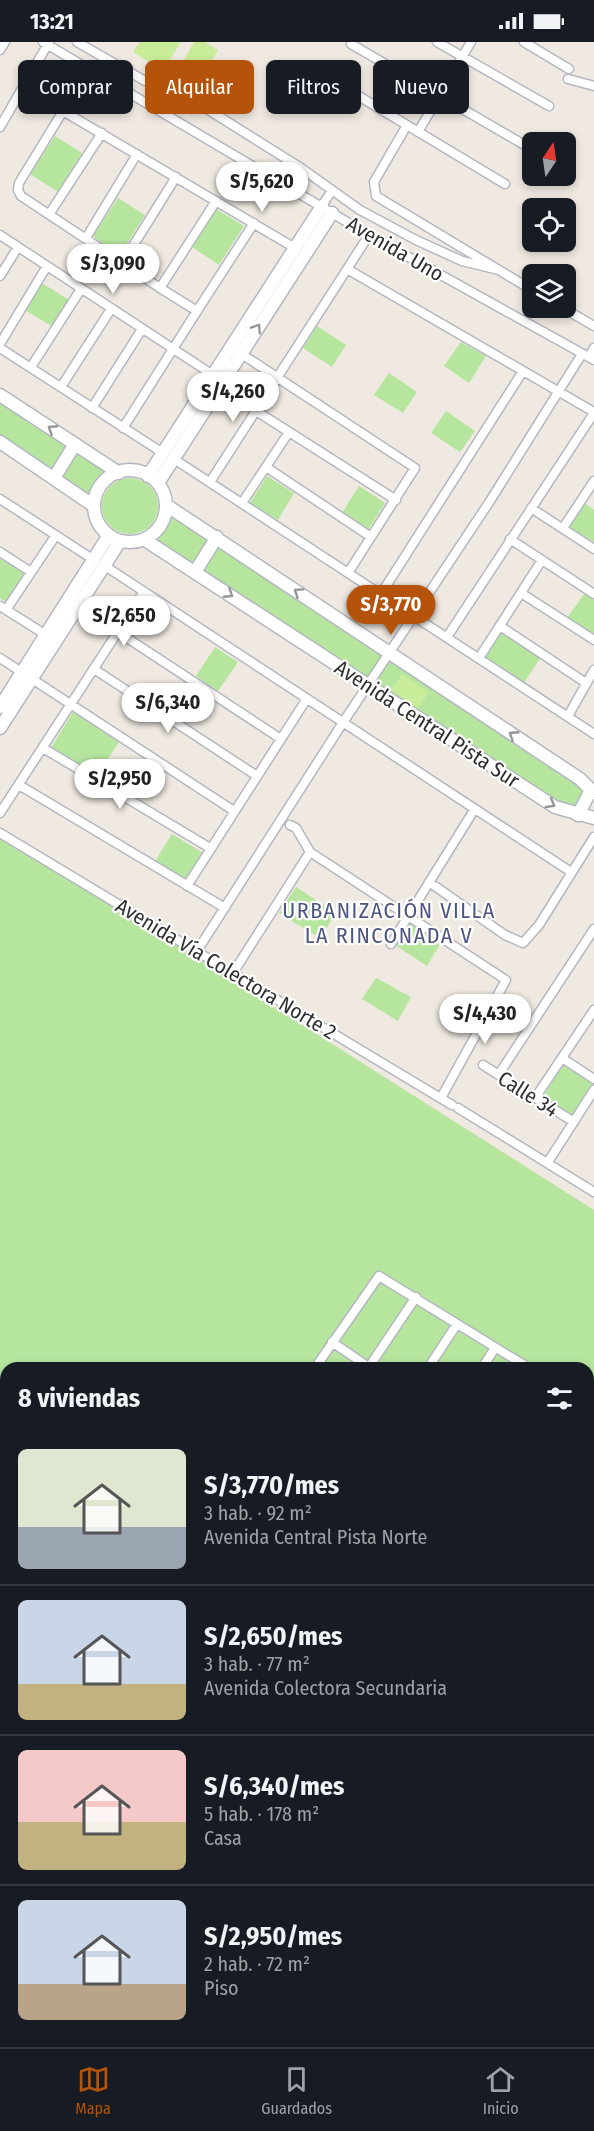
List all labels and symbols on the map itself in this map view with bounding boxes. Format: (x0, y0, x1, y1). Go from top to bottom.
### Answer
north arrow (522, 132, 576, 186)
pin: S/5,620 (207, 162, 317, 213)
street label: Avenida Uno (342, 211, 448, 287)
pin: S/3,090 (58, 244, 168, 295)
one-way arrow (250, 324, 262, 334)
pin: S/4,260 (178, 372, 288, 423)
one-way arrow (48, 425, 59, 436)
pin: S/3,770 (336, 585, 446, 636)
one-way arrow (222, 587, 233, 598)
one-way arrow (294, 587, 304, 599)
pin: S/2,650 (69, 596, 179, 647)
street label: Avenida Central Pista Sur (330, 654, 525, 794)
pin: S/6,340 (113, 683, 223, 734)
one-way arrow (508, 731, 519, 742)
pin: S/2,950 (65, 759, 175, 810)
one-way arrow (545, 796, 555, 808)
street label: Avenida Vía Colectora Norte 2 (111, 893, 341, 1045)
district label: URBANIZACIÓN VILLA LA RINCONADA V (282, 897, 496, 949)
pin: S/4,430 (430, 994, 540, 1045)
street label: Calle 34 (493, 1065, 563, 1123)

